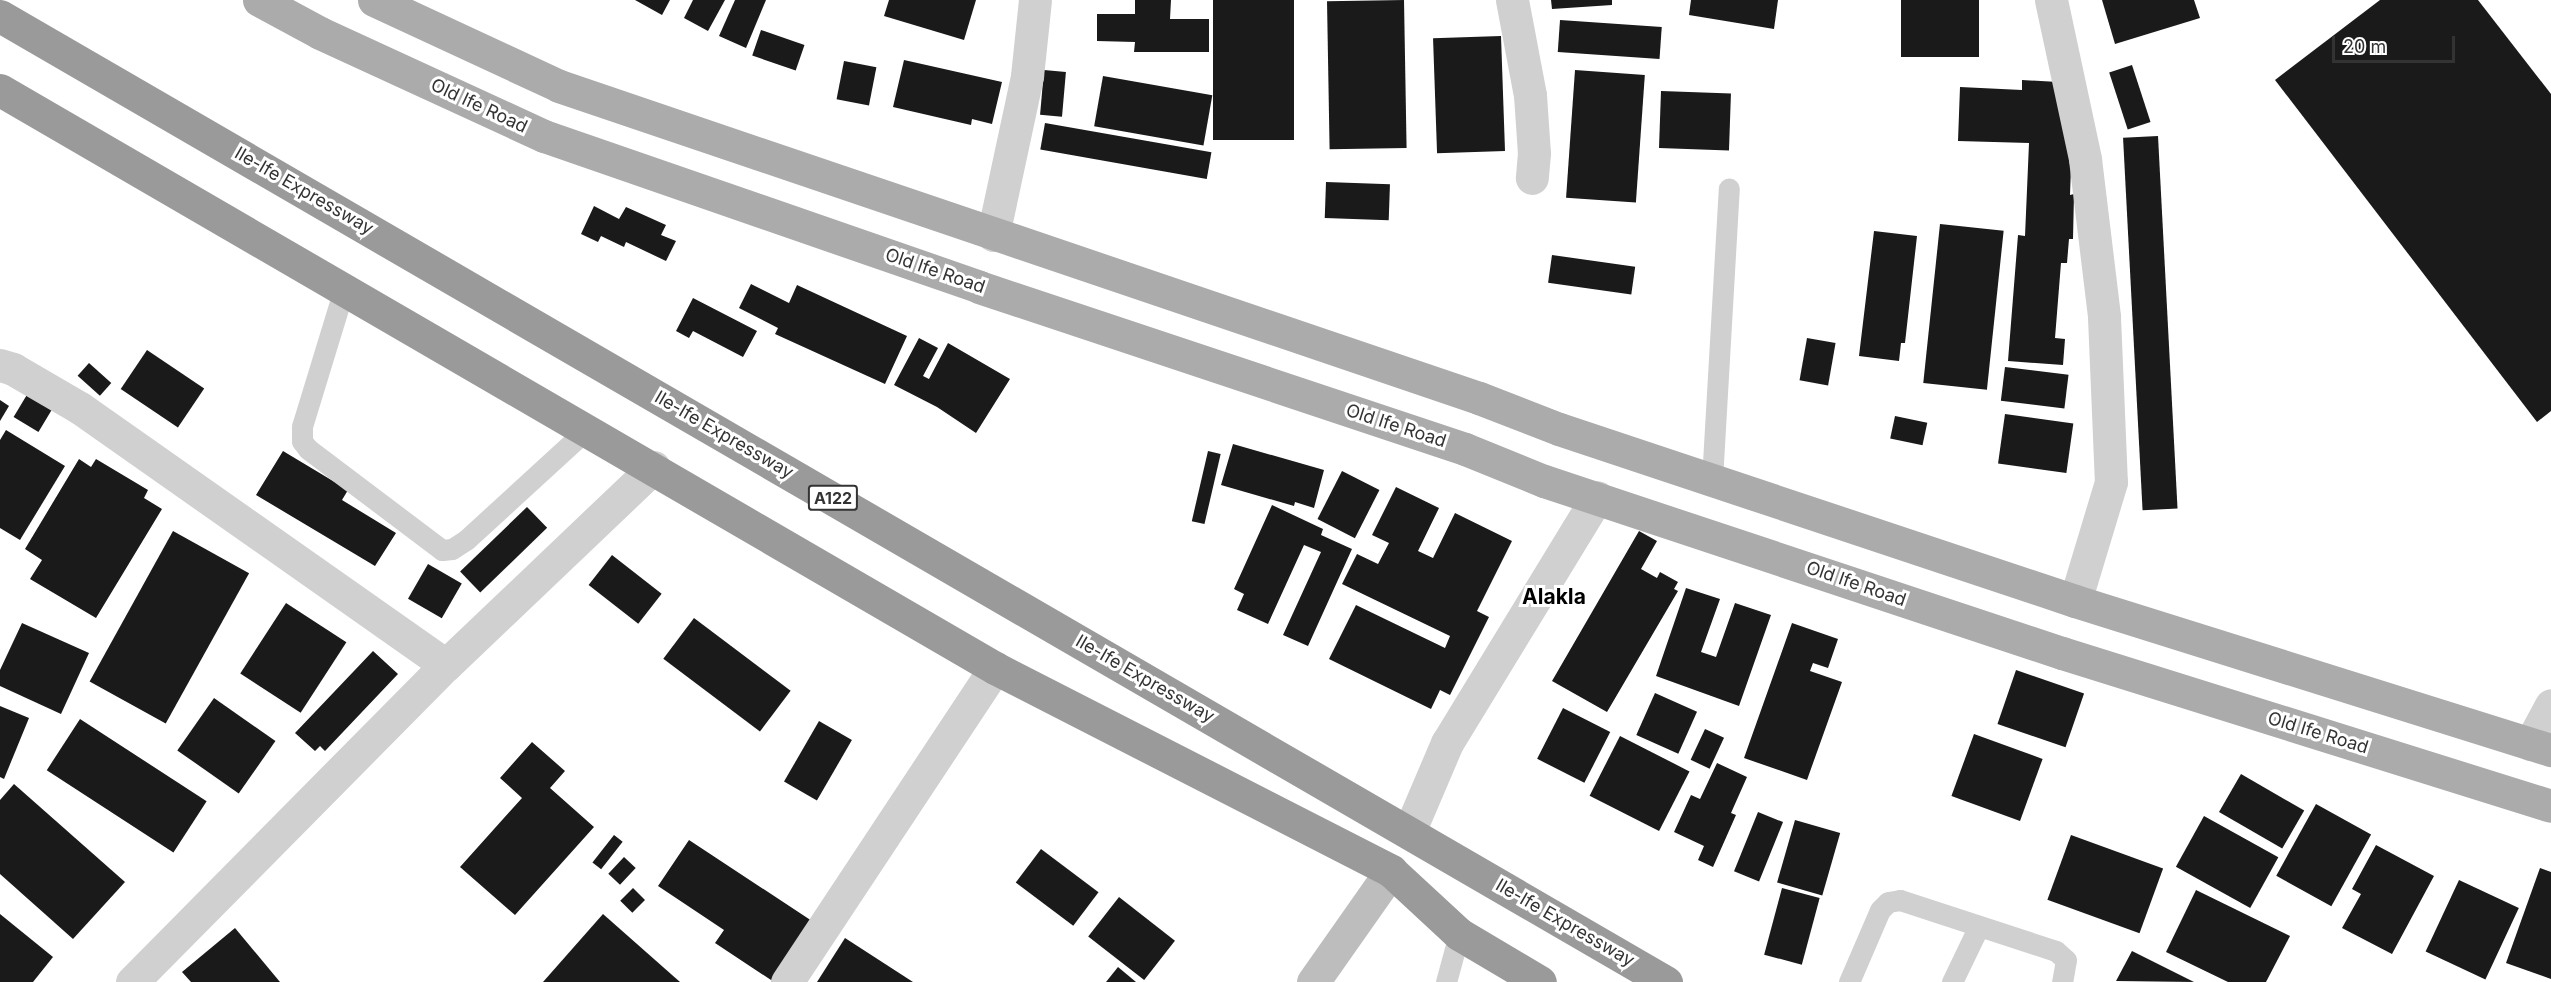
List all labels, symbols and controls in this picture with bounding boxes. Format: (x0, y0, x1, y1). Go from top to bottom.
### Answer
scale bar (2335, 24, 2458, 62)
text: 20 m (2343, 36, 2386, 57)
street label: Old Ife Road (427, 74, 531, 138)
street label: Ile-Ife Expressway (231, 142, 377, 240)
street label: Old Ife Road (882, 244, 988, 298)
street label: Ile-Ife Expressway (651, 386, 797, 484)
street label: Old Ife Road (1343, 400, 1449, 452)
road number: A122 (808, 485, 858, 511)
street label: Old Ife Road (1803, 557, 1909, 611)
district label: AlakIa (1522, 584, 1586, 610)
street label: Ile-Ife Expressway (1072, 630, 1218, 728)
street label: Old Ife Road (2265, 707, 2371, 759)
street label: Ile-Ife Expressway (1492, 874, 1638, 972)

